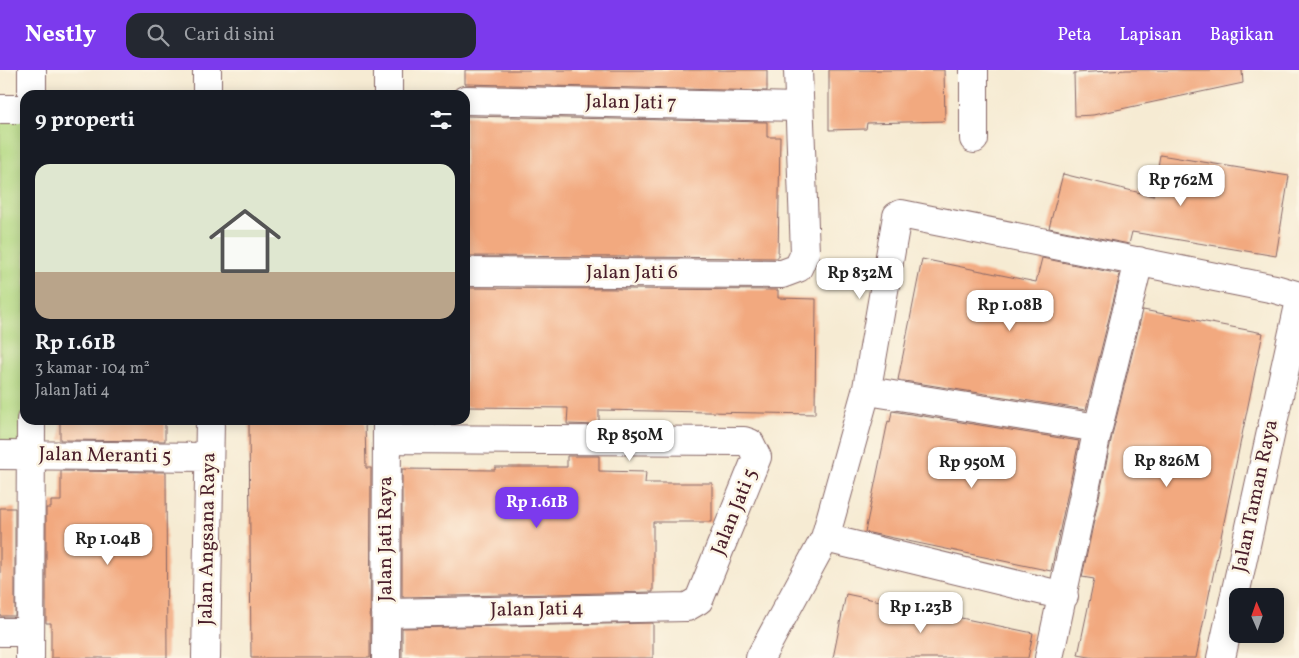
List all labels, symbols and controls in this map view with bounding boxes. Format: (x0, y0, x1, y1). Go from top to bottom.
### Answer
search box (126, 13, 476, 58)
text: Nestly (25, 18, 96, 52)
icon: search (144, 21, 172, 49)
text: Cari di sini (184, 22, 275, 48)
text: Peta (1058, 23, 1091, 48)
text: Lapisan (1119, 23, 1182, 48)
text: Bagikan (1210, 23, 1274, 48)
street label: Jalan Jati 7 (585, 88, 677, 118)
text: 9 properti (35, 106, 135, 135)
icon: filters (427, 106, 455, 134)
pin: Rp 762M (1135, 164, 1227, 207)
text: Rp 762M (1149, 170, 1213, 192)
icon: home (200, 196, 290, 286)
pin: Rp 832M (814, 258, 906, 300)
street label: Jalan Jati 6 (586, 259, 678, 287)
text: Rp 832M (827, 263, 893, 285)
pin: Rp 1.08B (958, 290, 1062, 332)
text: Rp 1.08B (978, 295, 1042, 317)
text: Rp 1.61B (35, 329, 116, 358)
text: 3 kamar · 104 m² (35, 358, 150, 380)
text: Jalan Jati 4 (35, 380, 110, 402)
street label: Jalan Taman Raya (1226, 417, 1286, 575)
pin: Rp 850M (584, 420, 676, 462)
text: Rp 850M (597, 425, 663, 447)
street label: Jalan Meranti 5 (38, 441, 172, 471)
pin: Rp 950M (926, 446, 1018, 489)
pin: Rp 826M (1121, 446, 1213, 488)
text: Rp 826M (1134, 451, 1200, 473)
street label: Jalan Angsana Raya (192, 452, 224, 626)
text: Rp 950M (939, 452, 1005, 474)
street label: Jalan Jati 5 (705, 464, 765, 560)
street label: Jalan Jati Raya (372, 476, 400, 602)
pin: Rp 1.61B (485, 486, 589, 529)
text: Rp 1.61B (506, 492, 568, 514)
pin: Rp 1.04B (56, 524, 160, 566)
text: Rp 1.04B (75, 529, 141, 551)
north arrow (1229, 588, 1284, 642)
map controls (1229, 588, 1284, 643)
pin: Rp 1.23B (869, 592, 973, 634)
street label: Jalan Jati 4 (490, 595, 584, 625)
text: Rp 1.23B (890, 597, 952, 619)

